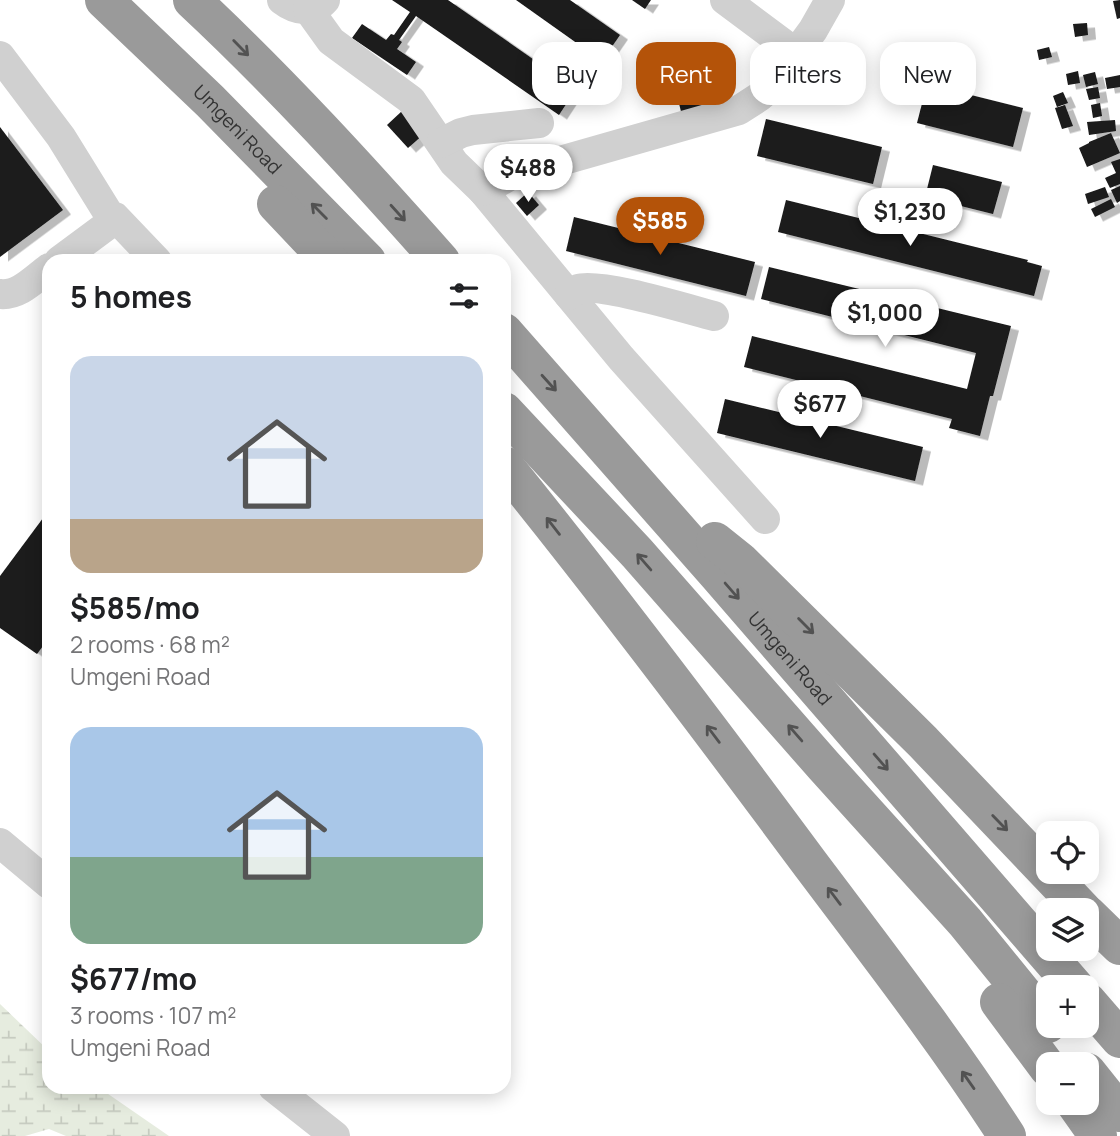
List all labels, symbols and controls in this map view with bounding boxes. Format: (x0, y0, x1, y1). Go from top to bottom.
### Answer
one-way arrow (233, 39, 250, 56)
chip: Buy (532, 42, 622, 105)
chip: Rent (636, 42, 736, 105)
chip: Filters (750, 42, 866, 105)
chip: New (880, 42, 976, 105)
street label: Umgeni Road (188, 79, 288, 180)
pin: $488 (487, 144, 569, 204)
text: $488 (500, 151, 556, 183)
pin: $1,230 (853, 188, 967, 248)
text: $1,230 (874, 195, 946, 227)
pin: $585 (619, 198, 701, 257)
one-way arrow (311, 203, 328, 220)
one-way arrow (390, 203, 406, 221)
text: $585 (632, 204, 688, 236)
text: 5 homes (70, 276, 192, 317)
icon: filters (445, 277, 483, 315)
pin: $1,000 (828, 290, 942, 349)
text: $1,000 (847, 296, 923, 328)
one-way arrow (541, 374, 557, 392)
pin: $677 (779, 380, 861, 440)
text: $677 (793, 387, 847, 419)
icon: home (214, 401, 340, 527)
one-way arrow (545, 517, 561, 535)
one-way arrow (636, 553, 652, 571)
one-way arrow (724, 582, 740, 600)
text: $585/mo (70, 587, 200, 628)
street label: Umgeni Road (742, 606, 838, 711)
one-way arrow (797, 617, 814, 634)
text: 2 rooms · 68 m² (70, 628, 230, 660)
text: Umgeni Road (70, 660, 211, 692)
one-way arrow (787, 724, 803, 742)
one-way arrow (706, 725, 720, 744)
one-way arrow (873, 753, 889, 771)
icon: home (214, 772, 340, 898)
one-way arrow (991, 814, 1008, 831)
map controls (1036, 821, 1099, 1115)
button: locate (1036, 821, 1099, 884)
one-way arrow (827, 887, 842, 906)
button: layers (1036, 898, 1099, 961)
text: $677/mo (70, 958, 197, 999)
button: + (1036, 975, 1099, 1038)
text: 3 rooms · 107 m² (70, 999, 236, 1031)
text: Umgeni Road (70, 1031, 211, 1063)
button: − (1036, 1052, 1099, 1115)
one-way arrow (961, 1071, 975, 1090)

